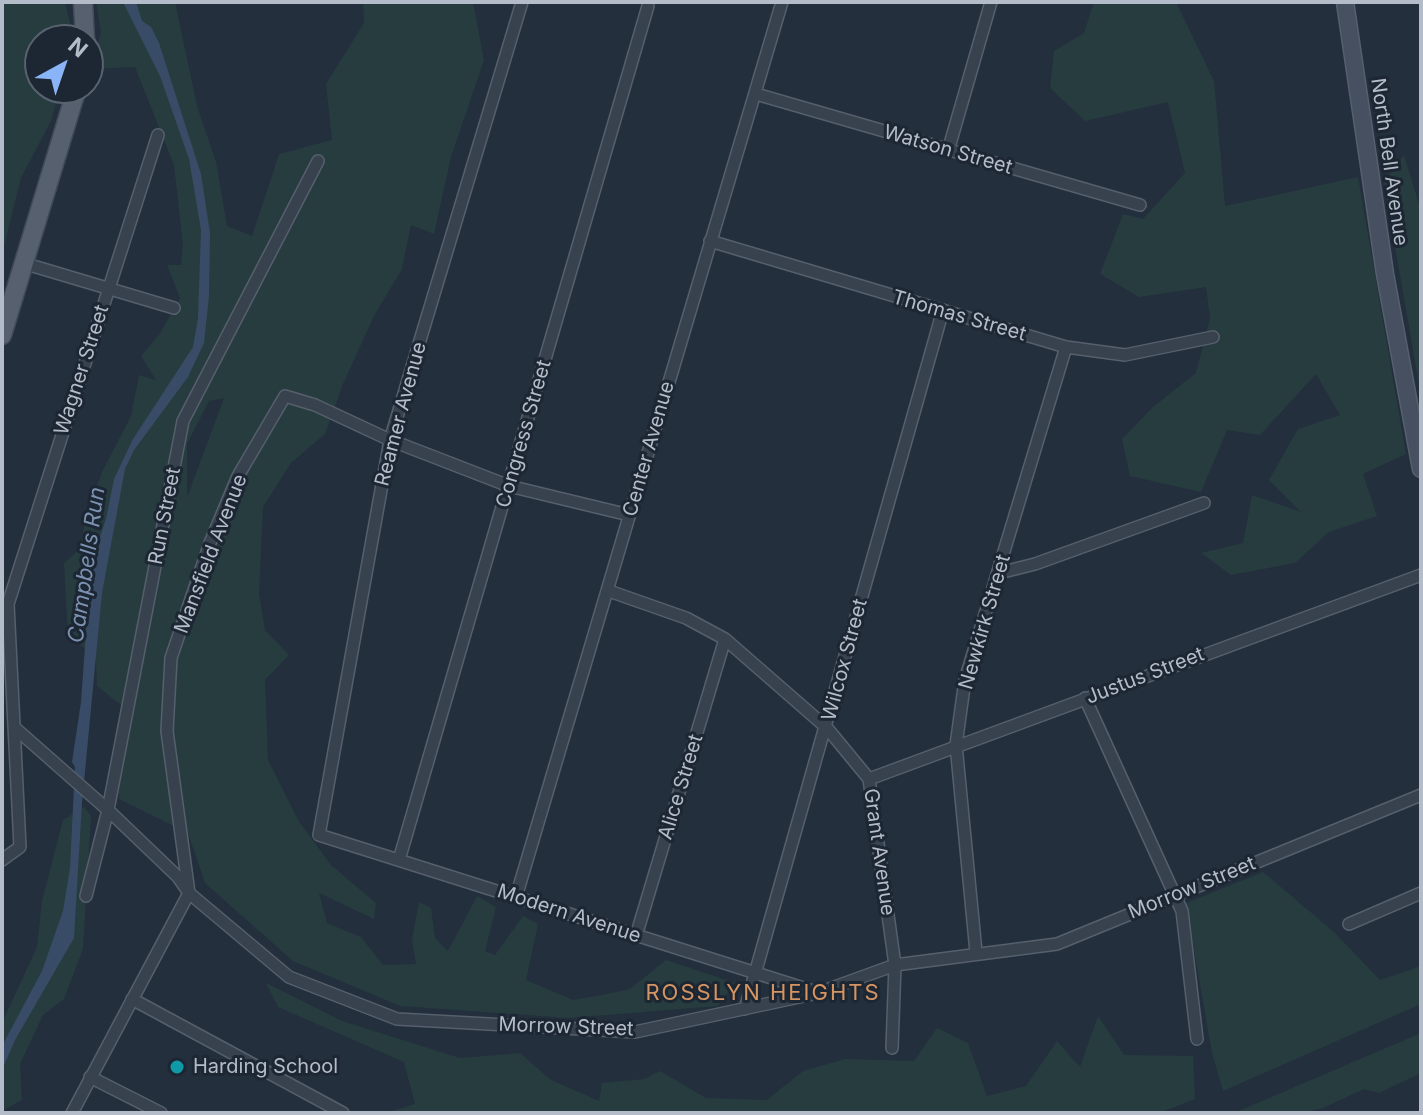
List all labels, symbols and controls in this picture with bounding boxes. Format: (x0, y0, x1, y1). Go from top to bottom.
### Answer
north arrow (24, 24, 104, 104)
text: N (63, 32, 93, 62)
street label: North Bell Avenue (1365, 77, 1413, 247)
street label: Watson Street (881, 120, 1015, 180)
street label: Thomas Street (889, 285, 1029, 347)
street label: Wagner Street (50, 302, 114, 438)
street label: Reamer Avenue (370, 339, 432, 489)
street label: Congress Street (491, 357, 557, 511)
street label: Center Avenue (618, 379, 680, 519)
street label: Run Street (144, 465, 186, 567)
street label: Mansfield Avenue (170, 471, 252, 637)
water label: Campbells Run (63, 485, 111, 645)
street label: Newkirk Street (954, 552, 1016, 692)
street label: Wilcox Street (817, 596, 873, 724)
street label: Justus Street (1082, 642, 1208, 710)
street label: Alice Street (654, 732, 708, 842)
street label: Grant Avenue (858, 787, 900, 917)
street label: Morrow Street (1125, 852, 1259, 924)
street label: Modern Avenue (494, 879, 644, 949)
district label: ROSSLYN HEIGHTS (645, 980, 881, 1006)
street label: Morrow Street (498, 1013, 634, 1041)
place label: Harding School (193, 1055, 338, 1079)
marker: Harding School (168, 1058, 186, 1076)

